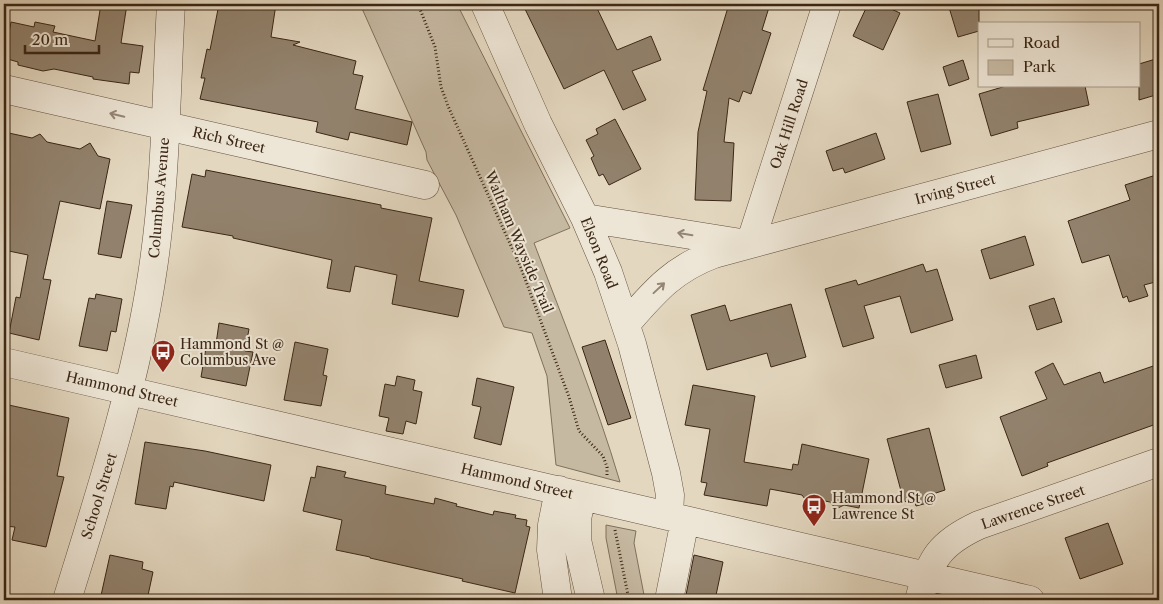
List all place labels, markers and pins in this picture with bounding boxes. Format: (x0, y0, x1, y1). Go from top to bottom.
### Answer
place label: Hammond St @ Columbus Ave (180, 335, 284, 369)
bus stop icon: Hammond St @ Columbus Ave (150, 339, 176, 373)
place label: Hammond St @ Lawrence St (832, 489, 936, 523)
bus stop icon: Hammond St @ Lawrence St (801, 493, 827, 527)

